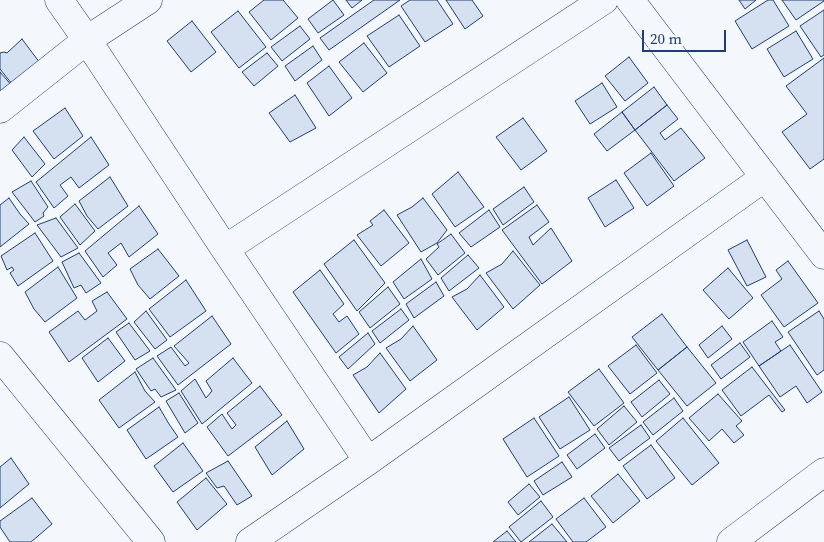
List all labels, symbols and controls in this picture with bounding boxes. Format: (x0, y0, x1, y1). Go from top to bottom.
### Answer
scale bar (644, 20, 728, 52)
text: 20 m (650, 28, 682, 49)

